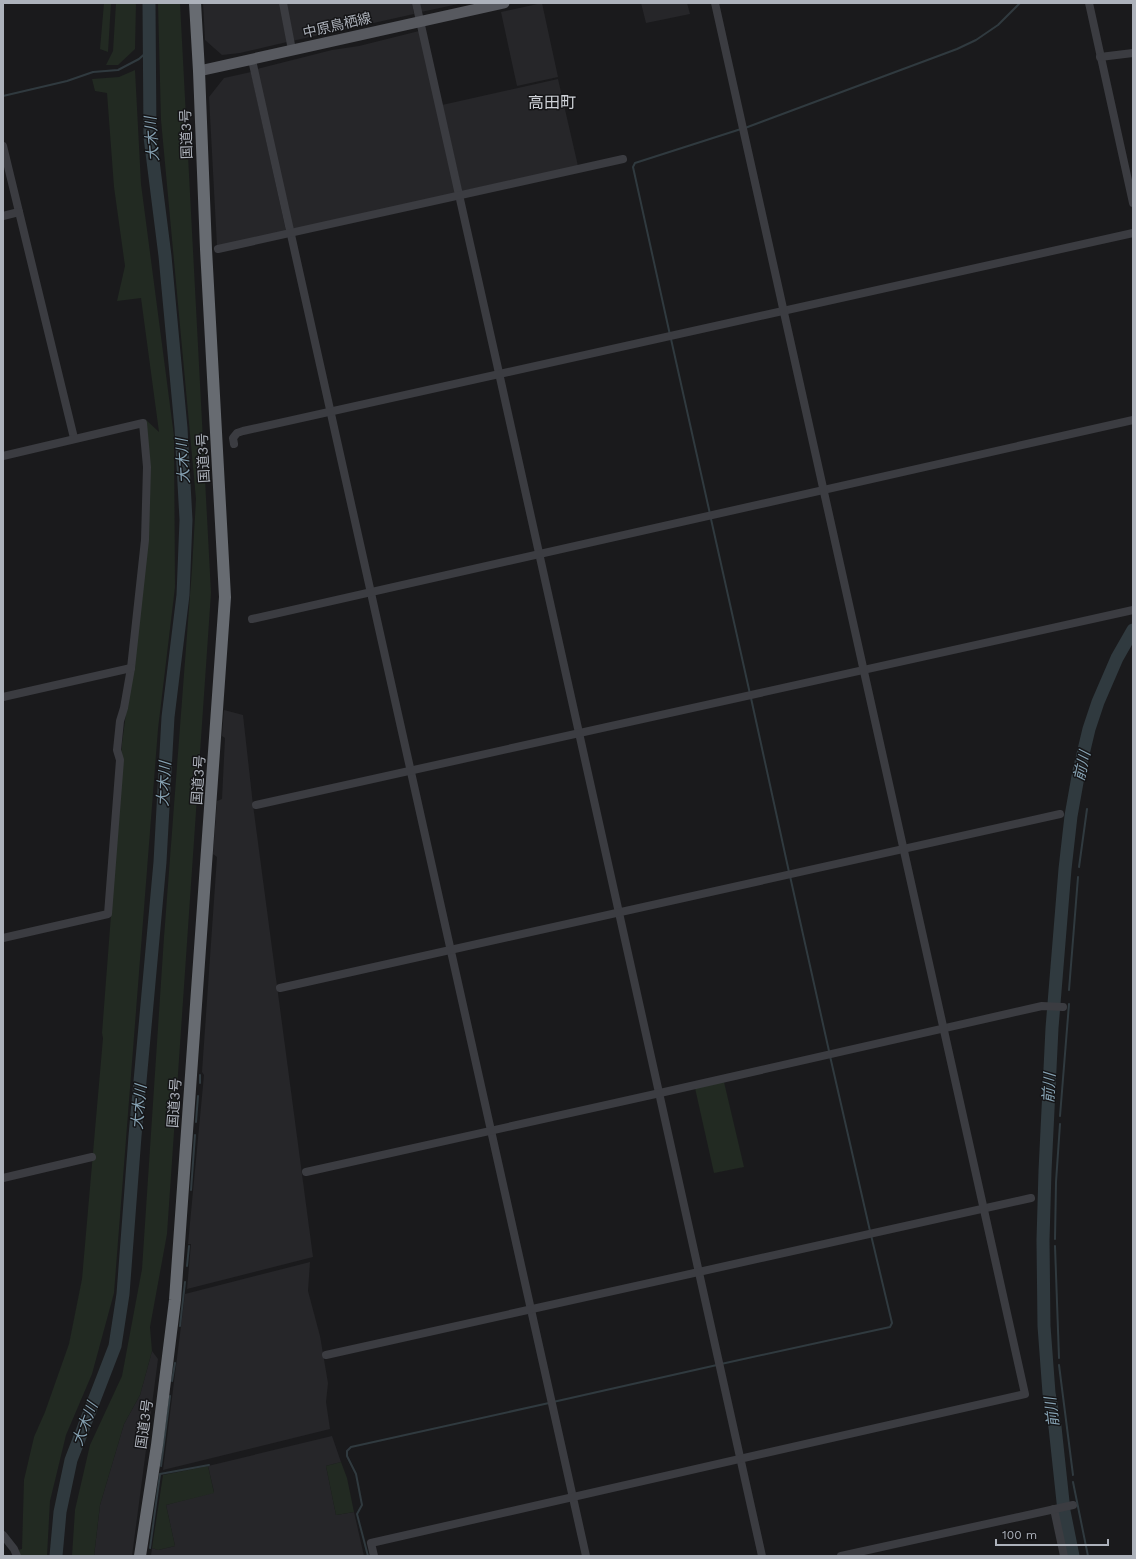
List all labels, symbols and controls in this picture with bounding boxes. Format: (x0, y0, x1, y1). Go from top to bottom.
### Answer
street label: 中原鳥栖線 (301, 9, 373, 41)
district label: 高田町 (528, 93, 576, 112)
street label: 国道3号 (177, 109, 195, 159)
water label: 大木川 (141, 114, 163, 162)
street label: 国道3号 (194, 433, 212, 483)
water label: 大木川 (173, 436, 193, 484)
water label: 前川 (1070, 747, 1095, 783)
street label: 国道3号 (188, 754, 208, 806)
water label: 大木川 (154, 759, 174, 807)
water label: 前川 (1039, 1071, 1059, 1103)
street label: 国道3号 (164, 1077, 184, 1129)
water label: 大木川 (128, 1082, 150, 1130)
water label: 前川 (1041, 1394, 1063, 1428)
water label: 大木川 (69, 1398, 102, 1448)
street label: 国道3号 (133, 1398, 155, 1450)
scale bar (996, 1521, 1108, 1547)
text: 100 m (1002, 1528, 1037, 1542)

